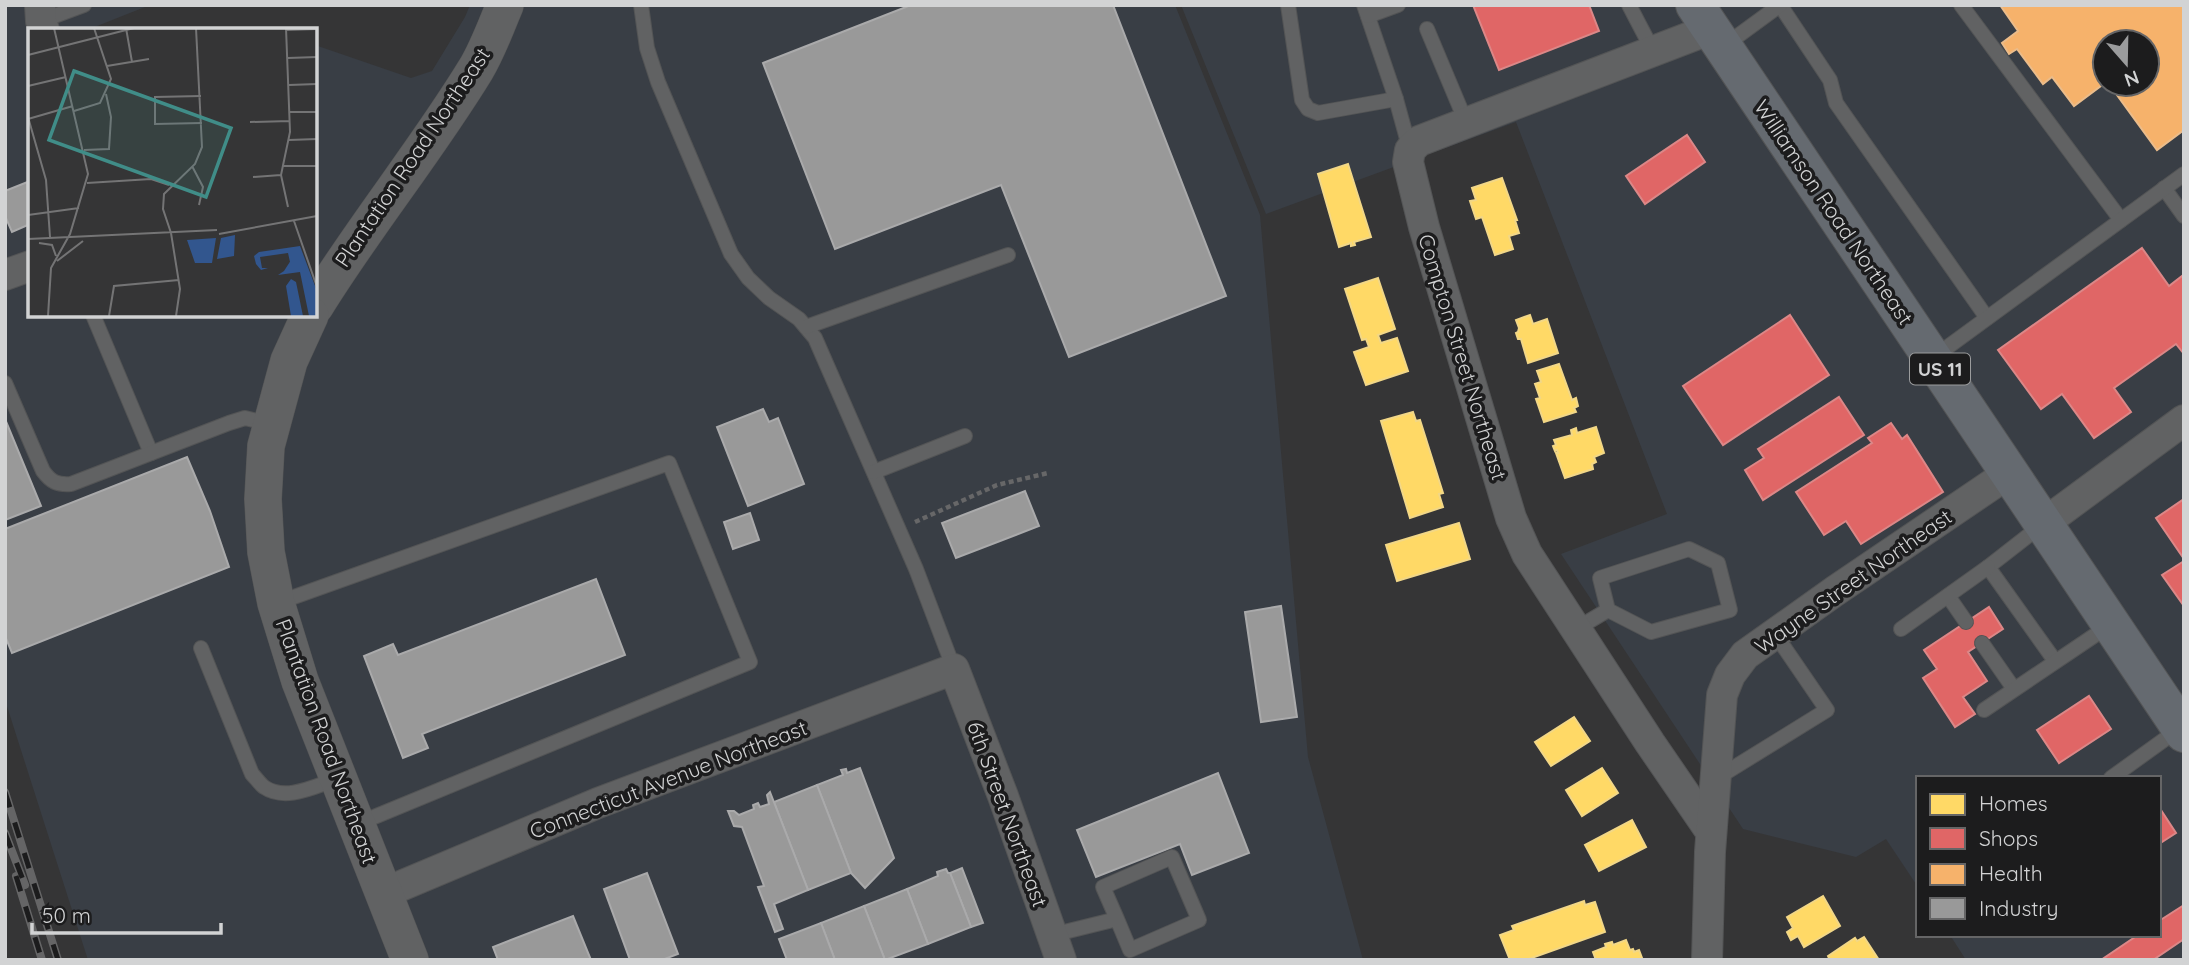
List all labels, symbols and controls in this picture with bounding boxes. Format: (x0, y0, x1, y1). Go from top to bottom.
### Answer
inset map (28, 28, 317, 317)
north arrow (2091, 28, 2161, 98)
street label: Plantation Road Northeast (329, 42, 495, 272)
text: N (2121, 65, 2142, 93)
street label: Williamson Road Northeast (1749, 95, 1919, 329)
street label: Compton Street Northeast (1413, 231, 1513, 483)
road number: US 11 (1910, 354, 1970, 384)
street label: Wayne Street Northeast (1750, 503, 1956, 659)
street label: Plantation Road Northeast (271, 615, 383, 867)
street label: Connecticut Avenue Northeast (526, 714, 810, 844)
street label: 6th Street Northeast (962, 717, 1054, 911)
legend (1916, 776, 2161, 937)
text: Homes (1979, 790, 2048, 816)
text: Shops (1979, 825, 2038, 851)
text: Health (1979, 860, 2043, 886)
scale bar (32, 892, 220, 936)
text: Industry (1979, 895, 2058, 921)
text: 50 m (42, 902, 91, 928)

